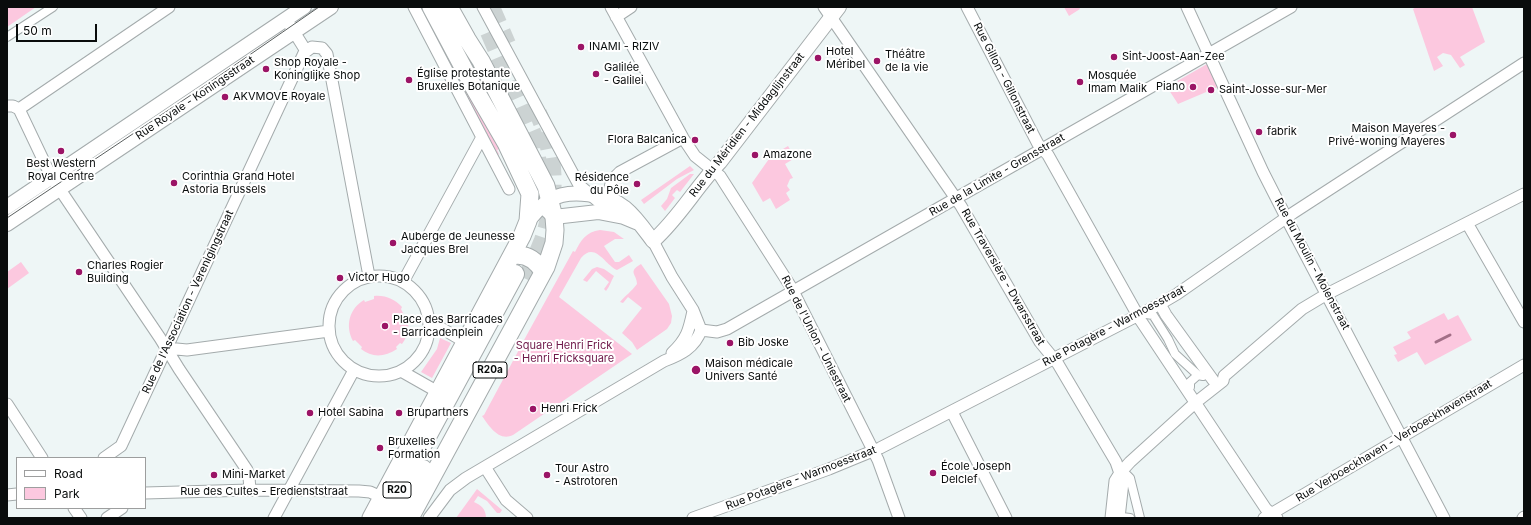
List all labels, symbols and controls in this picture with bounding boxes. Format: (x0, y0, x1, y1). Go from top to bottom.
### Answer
scale bar (18, 16, 99, 42)
street label: Rue Gillon - Gillonstraat (970, 20, 1038, 136)
text: 50 m (23, 23, 52, 38)
place label: INAMI - RIZIV (589, 40, 659, 54)
marker: INAMI - RIZIV (576, 42, 586, 52)
place label: Hotel Méribel (826, 45, 865, 71)
place label: Théâtre de la vie (885, 48, 928, 74)
street label: Rue du Méridien - Middaglijnstraat (687, 50, 807, 200)
place label: Sint-Joost-Aan-Zee (1122, 50, 1225, 64)
marker: Sint-Joost-Aan-Zee (1109, 52, 1119, 62)
street label: Rue Royale - Koningsstraat (133, 53, 257, 143)
marker: Hotel Méribel (813, 53, 823, 63)
place label: Shop Royale - Koninglijke Shop (274, 56, 360, 82)
marker: Théâtre de la vie (872, 56, 882, 66)
place label: Galilée - Galilei (604, 61, 644, 87)
marker: Shop Royale - Koninglijke Shop (261, 64, 271, 74)
place label: Église protestante Bruxelles Botanique (417, 67, 520, 93)
marker: Galilée - Galilei (591, 69, 601, 79)
place label: Mosquée Imam Malik (1088, 69, 1147, 95)
marker: Église protestante Bruxelles Botanique (404, 75, 414, 85)
marker: Mosquée Imam Malik (1075, 77, 1085, 87)
place label: Piano (1156, 80, 1185, 94)
marker: Piano (1188, 82, 1198, 92)
place label: Saint-Josse-sur-Mer (1219, 83, 1327, 97)
marker: Saint-Josse-sur-Mer (1206, 85, 1216, 95)
place label: AKVMOVE Royale (233, 90, 326, 104)
marker: AKVMOVE Royale (220, 92, 230, 102)
place label: Maison Mayeres - Privé-woning Mayeres (1328, 122, 1445, 148)
place label: fabrik (1267, 125, 1297, 139)
marker: fabrik (1254, 127, 1264, 137)
marker: Maison Mayeres - Privé-woning Mayeres (1448, 130, 1458, 140)
street label: Rue de la Limite - Grensstraat (927, 131, 1067, 219)
place label: Flora Balcanica (607, 133, 687, 147)
marker: Flora Balcanica (690, 135, 700, 145)
marker: Best Western Royal Centre (56, 146, 66, 156)
place label: Amazone (763, 148, 812, 162)
marker: Amazone (750, 150, 760, 160)
place label: Best Western Royal Centre (26, 157, 96, 183)
place label: Corinthia Grand Hotel Astoria Brussels (182, 170, 294, 196)
place label: Résidence du Pôle (575, 171, 629, 197)
marker: Corinthia Grand Hotel Astoria Brussels (169, 178, 179, 188)
marker: Résidence du Pôle (632, 179, 642, 189)
street label: Rue du Moulin - Molenstraat (1272, 196, 1352, 332)
street label: Rue Traversière - Dwarsstraat (958, 206, 1048, 348)
street label: Rue de l'Association - Verenigingstraat (140, 208, 236, 396)
place label: Auberge de Jeunesse Jacques Brel (401, 230, 515, 256)
marker: Auberge de Jeunesse Jacques Brel (388, 238, 398, 248)
place label: Charles Rogier Building (87, 259, 163, 285)
marker: Charles Rogier Building (74, 267, 84, 277)
place label: Victor Hugo (348, 271, 410, 285)
marker: Victor Hugo (335, 273, 345, 283)
street label: Rue de l'Union - Uniestraat (778, 274, 854, 404)
street label: Rue Potagère - Warmoesstraat (1040, 283, 1188, 369)
place label: Place des Barricades - Barricadenplein (393, 313, 503, 339)
marker: Place des Barricades - Barricadenplein (380, 321, 390, 331)
place label: Bib Joske (738, 336, 789, 350)
marker: Bib Joske (725, 338, 735, 348)
park label: Square Henri Frick - Henri Fricksquare (514, 339, 614, 365)
place label: Maison médicale Univers Santé (705, 357, 793, 383)
road number: R20a (473, 362, 507, 378)
marker: Maison médicale Univers Santé (690, 364, 702, 376)
street label: Rue Verboeckhaven - Verboeckhavenstraat (1294, 377, 1494, 505)
place label: Henri Frick (541, 402, 598, 416)
marker: Henri Frick (528, 404, 538, 414)
place label: Hotel Sabina (318, 406, 384, 420)
place label: Brupartners (407, 406, 469, 420)
marker: Hotel Sabina (305, 408, 315, 418)
marker: Brupartners (394, 408, 404, 418)
place label: Bruxelles Formation (388, 435, 440, 461)
marker: Bruxelles Formation (375, 443, 385, 453)
street label: Rue Potagère - Warmoesstraat (724, 443, 878, 513)
legend (16, 457, 146, 509)
place label: École Joseph Delclef (941, 460, 1011, 486)
place label: Tour Astro - Astrotoren (555, 462, 618, 488)
text: Road (54, 466, 83, 481)
place label: Mini-Market (222, 468, 285, 482)
marker: École Joseph Delclef (928, 468, 938, 478)
marker: Mini-Market (209, 470, 219, 480)
marker: Tour Astro - Astrotoren (542, 470, 552, 480)
road number: R20 (383, 482, 411, 498)
street label: Rue des Cultes - Eredienststraat (180, 485, 348, 499)
text: Park (54, 486, 80, 501)

